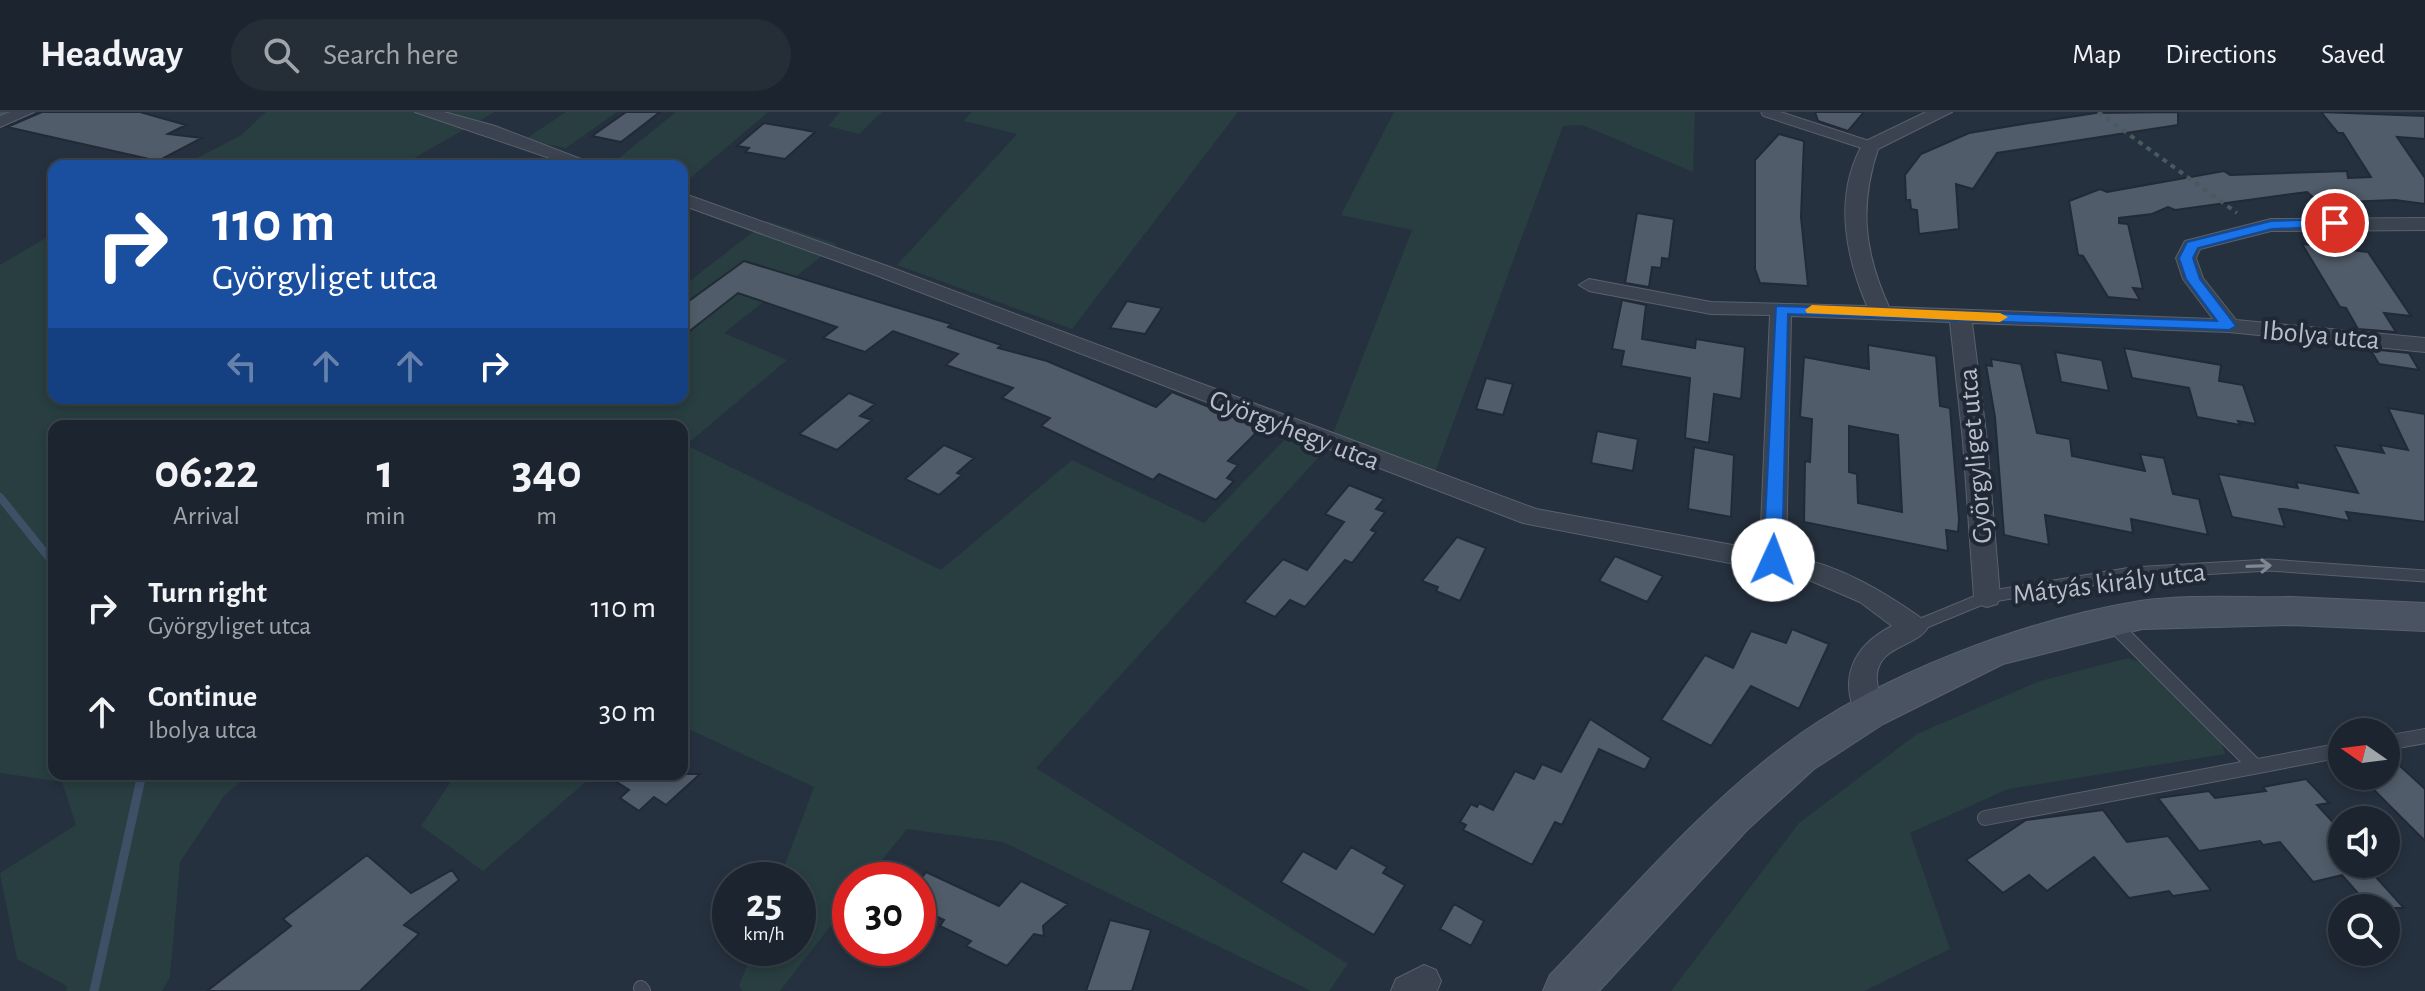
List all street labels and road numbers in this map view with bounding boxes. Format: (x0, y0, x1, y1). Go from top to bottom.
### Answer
street label: Ibolya utca (2261, 317, 2381, 355)
street label: Györgyliget utca (1954, 367, 1998, 545)
street label: Györgyhegy utca (1205, 386, 1383, 476)
street label: Mátyás király utca (2011, 558, 2207, 610)

